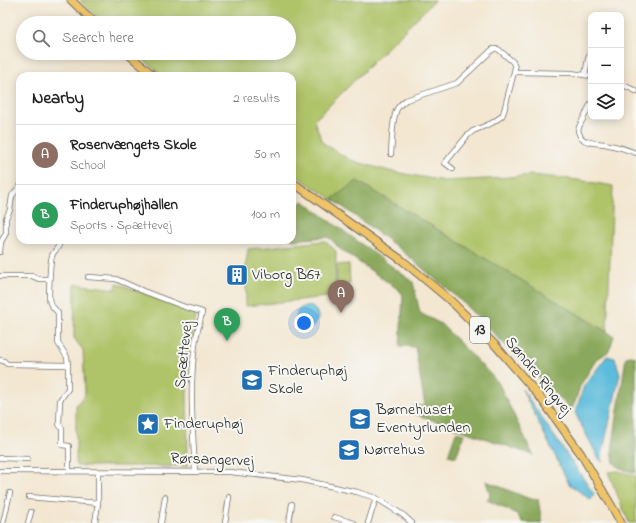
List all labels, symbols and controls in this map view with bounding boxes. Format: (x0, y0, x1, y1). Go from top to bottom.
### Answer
map controls (588, 12, 624, 120)
button: + (588, 12, 624, 48)
search box (16, 16, 296, 60)
icon: search (30, 27, 52, 49)
text: Search here (62, 27, 134, 49)
button: − (588, 48, 624, 84)
button: layers (588, 84, 624, 120)
text: Nearby (32, 86, 84, 111)
text: 2 results (233, 89, 280, 108)
text: Rosenvængets Skole (70, 134, 196, 156)
text: A (41, 145, 49, 164)
text: 50 m (254, 145, 280, 164)
text: School (70, 156, 106, 175)
text: Finderuphøjhallen (70, 194, 178, 216)
text: B (41, 205, 49, 224)
text: 100 m (251, 205, 280, 224)
text: Sports · Spættevej (70, 216, 171, 235)
building icon: Viborg B67 (224, 262, 250, 288)
place label: Viborg B67 (251, 263, 321, 287)
pin: A (328, 280, 354, 313)
pin: B (214, 308, 240, 341)
your location (294, 313, 314, 333)
road number: 13 (470, 317, 490, 343)
street label: Spættevej (169, 319, 200, 390)
street label: Søndre Ringvej (499, 331, 578, 421)
place label: Finderuphøj Skole (267, 359, 347, 401)
school or university icon: Finderuphøj Skole (239, 367, 265, 393)
place label: Børnehuset Eventyrlunden (375, 398, 470, 440)
school or university icon: Børnehuset Eventyrlunden (347, 406, 373, 432)
place icon: Finderuphøj (135, 411, 161, 437)
place label: Finderuphøj (163, 412, 243, 436)
school or university icon: Nørrehus (336, 437, 362, 463)
place label: Nørrehus (364, 438, 425, 462)
street label: Rørsangervej (170, 447, 255, 473)

